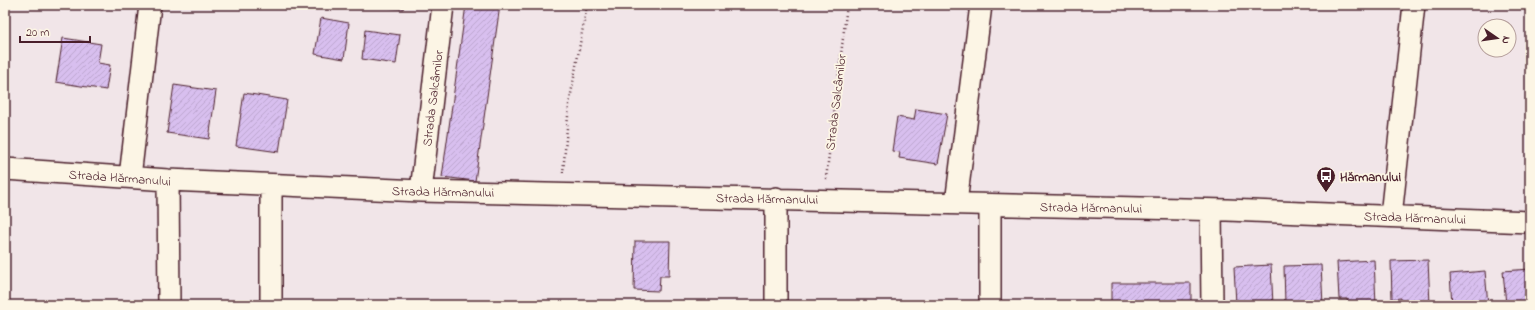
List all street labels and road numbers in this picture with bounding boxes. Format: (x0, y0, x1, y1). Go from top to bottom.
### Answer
street label: Strada Salcâmilor (418, 48, 449, 148)
street label: Strada Salcâmilor (821, 52, 852, 152)
street label: Strada Hărmanului (68, 165, 172, 192)
street label: Strada Hărmanului (392, 182, 494, 203)
street label: Strada Hărmanului (716, 189, 818, 210)
street label: Strada Hărmanului (1040, 198, 1142, 219)
street label: Strada Hărmanului (1363, 207, 1466, 230)

